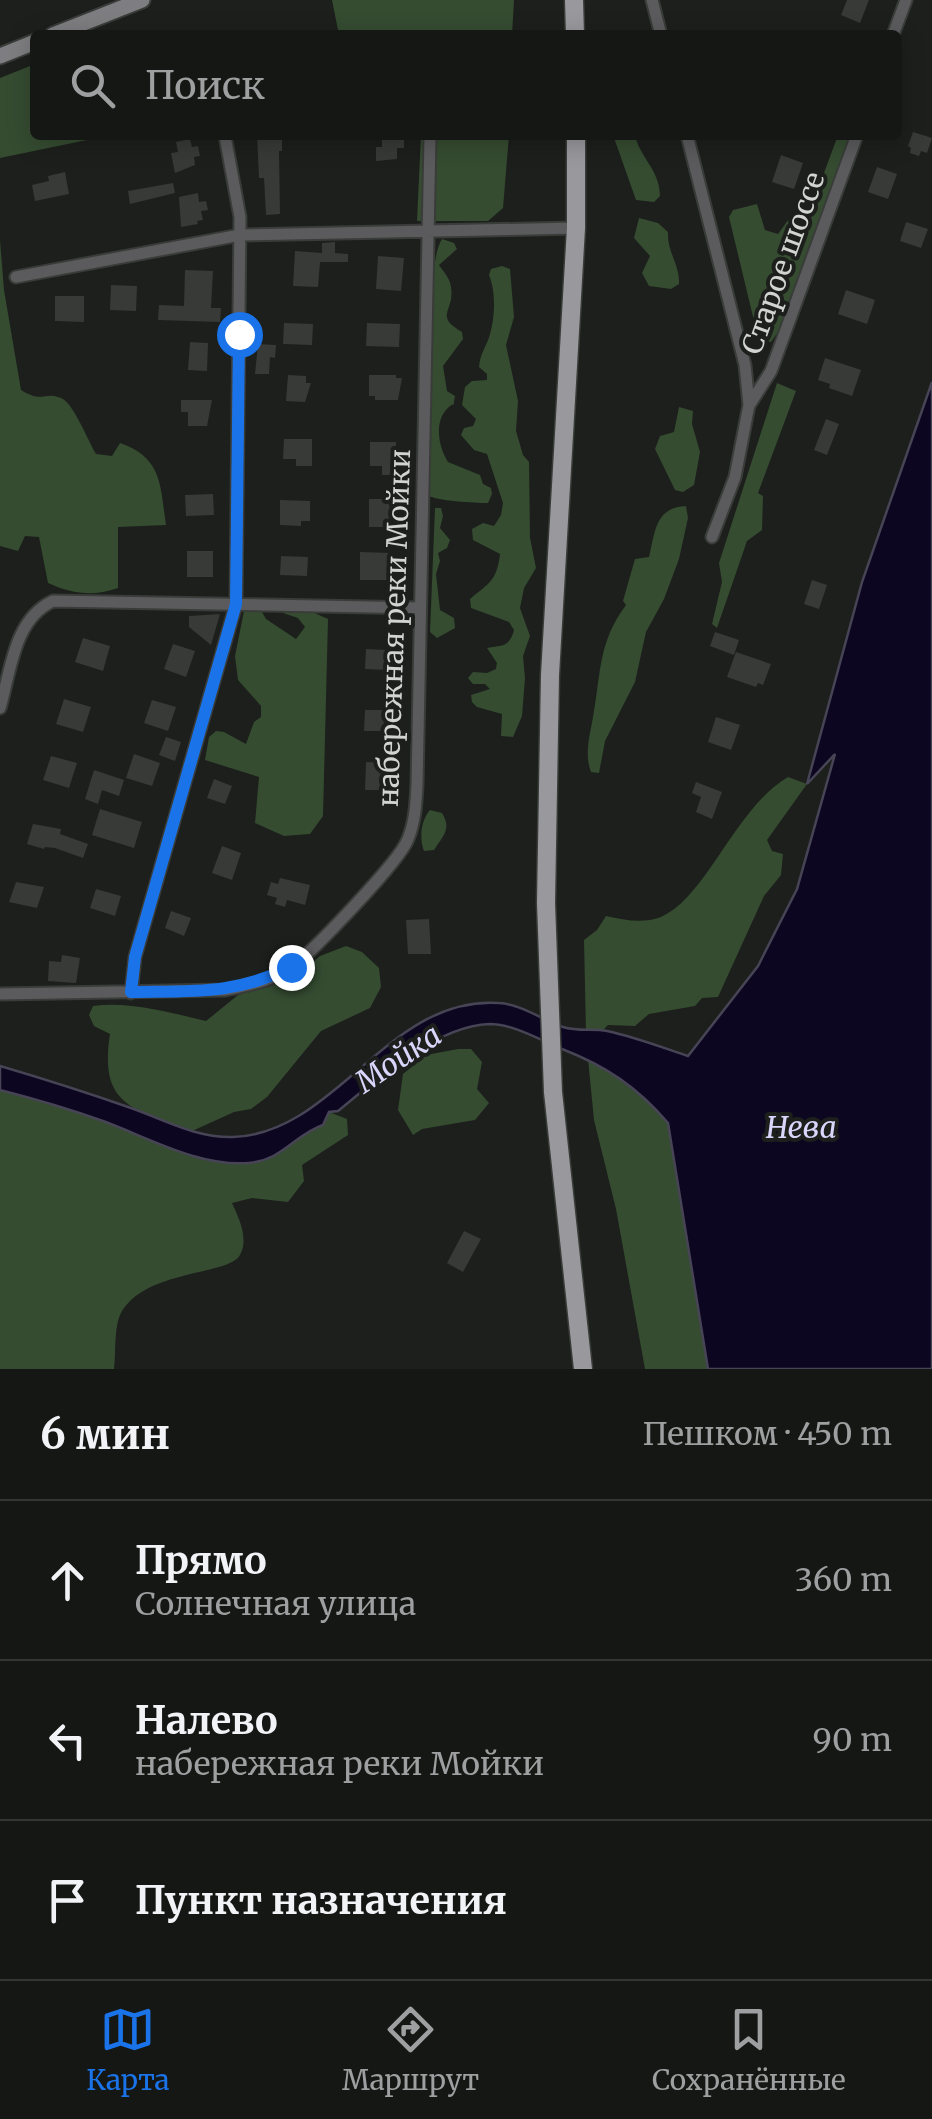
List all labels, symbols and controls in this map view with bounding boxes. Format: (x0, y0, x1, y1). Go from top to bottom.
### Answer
search box (30, 30, 902, 140)
icon: search (65, 58, 120, 113)
text: Поиск (145, 62, 265, 109)
street label: Старое шоссе (733, 167, 833, 359)
route start (217, 312, 263, 358)
street label: набережная реки Мойки (370, 448, 418, 808)
route end (269, 945, 315, 991)
water label: Мойка (346, 1015, 448, 1102)
water label: Нева (765, 1108, 837, 1146)
text: 6 мин (40, 1408, 170, 1460)
text: Пешком · 450 m (642, 1414, 892, 1454)
text: Прямо (135, 1537, 267, 1584)
icon: ahead (40, 1553, 95, 1608)
text: 360 m (795, 1560, 892, 1600)
text: Солнечная улица (135, 1584, 416, 1624)
text: Налево (135, 1697, 278, 1744)
icon: left (40, 1713, 95, 1768)
text: 90 m (813, 1720, 892, 1760)
text: набережная реки Мойки (135, 1744, 544, 1784)
icon: arrive (40, 1873, 95, 1928)
text: Пункт назначения (135, 1877, 507, 1924)
tab: Карта (86, 2002, 170, 2098)
tab: Маршрут (342, 2002, 479, 2098)
tab: Сохранённые (652, 2002, 846, 2098)

